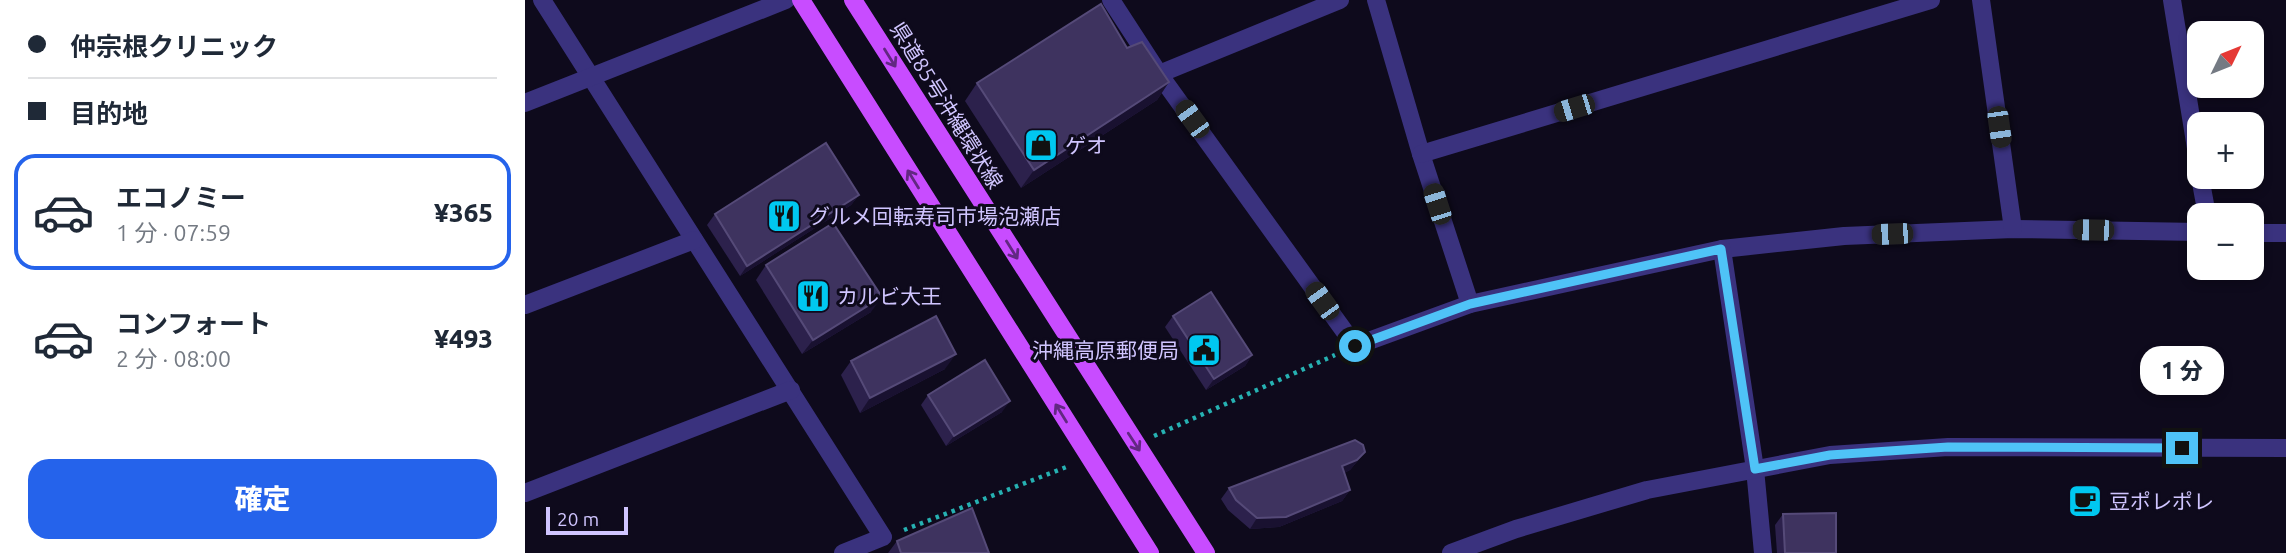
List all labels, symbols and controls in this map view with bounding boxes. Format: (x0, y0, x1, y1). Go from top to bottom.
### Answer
street label: 県道85号沖縄環状線 (886, 17, 1008, 193)
north arrow (2187, 21, 2265, 98)
map controls (2187, 21, 2264, 280)
text: 仲宗根クリニック (70, 32, 278, 61)
one-way arrow (883, 47, 897, 67)
car (1551, 92, 1598, 124)
car (1172, 96, 1213, 142)
text: 目的地 (70, 99, 148, 128)
car (1986, 105, 2013, 149)
button: + (2187, 112, 2264, 189)
shop icon: ゲオ (1022, 126, 1060, 164)
place label: ゲオ (1065, 133, 1107, 157)
one-way arrow (906, 170, 921, 189)
icon: car (32, 181, 95, 244)
car (1421, 181, 1454, 227)
text: エコノミー (116, 183, 246, 212)
restaurant icon: グルメ回転寿司市場泡瀬店 (765, 197, 803, 235)
text: ¥365 (434, 198, 493, 227)
button: − (2187, 203, 2264, 280)
place label: グルメ回転寿司市場泡瀬店 (809, 204, 1061, 228)
car (2072, 219, 2115, 241)
text: 1 分 · 07:59 (116, 220, 231, 245)
car (1871, 223, 1914, 245)
one-way arrow (1005, 239, 1019, 259)
restaurant icon: カルビ大王 (794, 277, 832, 315)
car (1302, 278, 1343, 324)
place label: カルビ大王 (837, 284, 942, 308)
icon: car (32, 307, 95, 370)
text: コンフォート (116, 309, 271, 338)
text: ¥493 (434, 324, 493, 353)
route start (1339, 330, 1371, 362)
public building icon: 沖縄高原郵便局 (1185, 331, 1223, 369)
place label: 沖縄高原郵便局 (1032, 338, 1179, 362)
text: 2 分 · 08:00 (116, 346, 231, 371)
callout: 1 分 (2140, 346, 2224, 396)
text: 1 分 (2161, 358, 2203, 383)
one-way arrow (1053, 403, 1067, 423)
one-way arrow (1126, 432, 1141, 451)
route end (2166, 432, 2198, 464)
button: 確定 (28, 459, 497, 539)
cafe icon: 豆ポレポレ (2066, 482, 2104, 520)
place label: 豆ポレポレ (2109, 489, 2214, 513)
scale bar (546, 504, 628, 536)
text: 20 m (557, 508, 599, 530)

